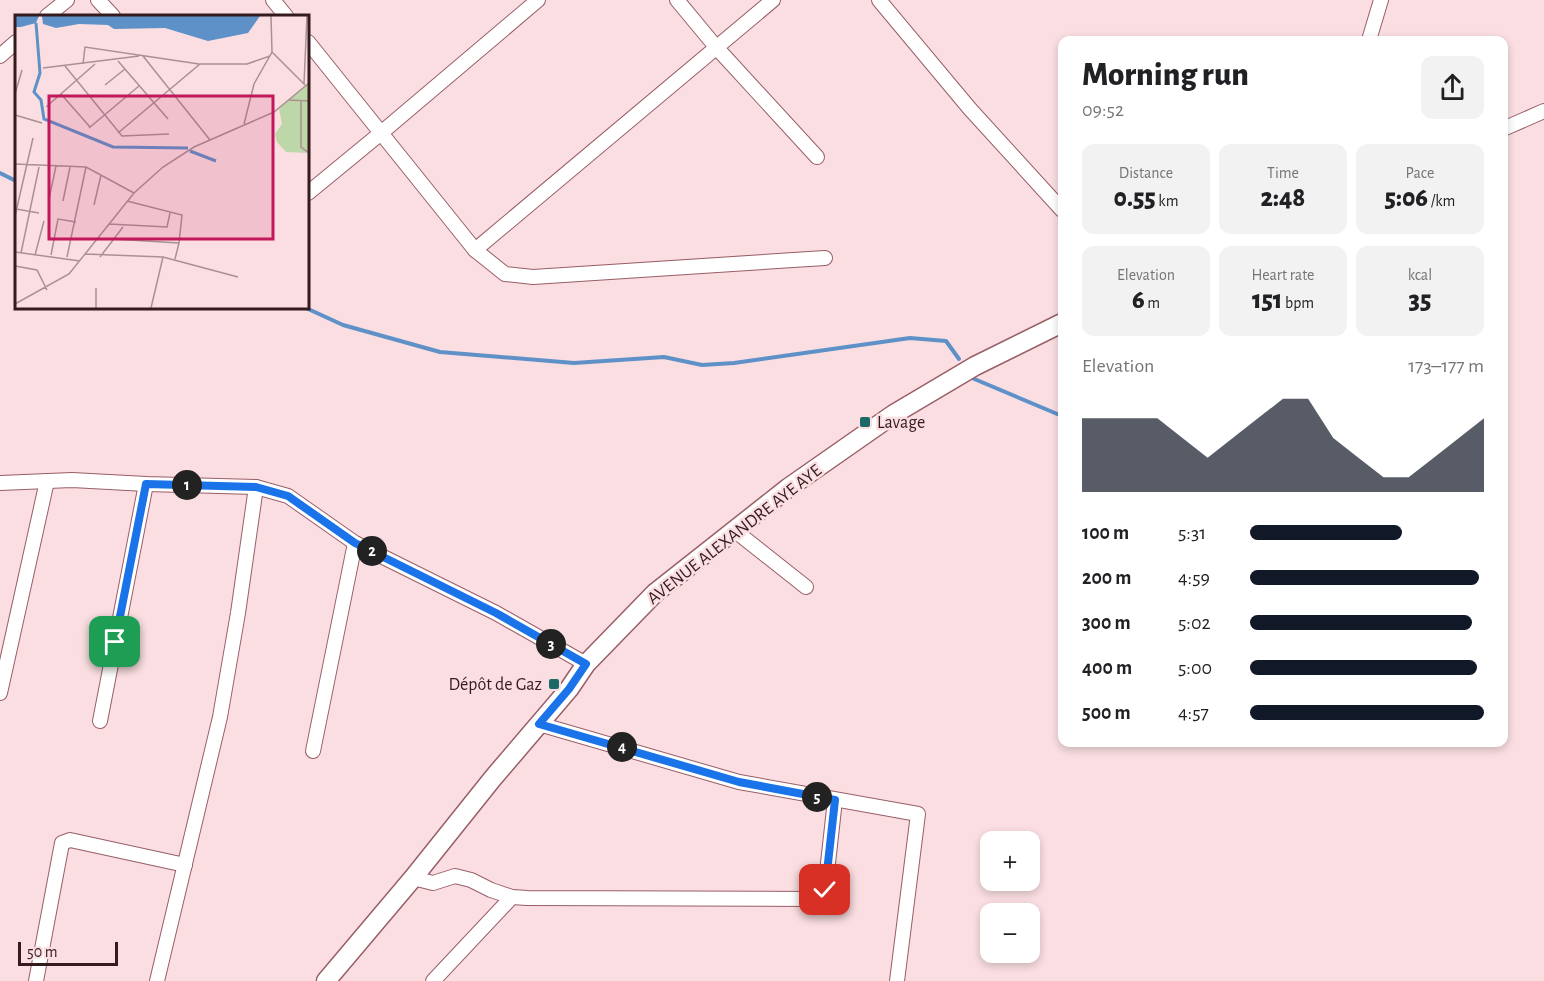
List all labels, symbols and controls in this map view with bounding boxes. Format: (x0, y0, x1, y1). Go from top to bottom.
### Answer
inset map (15, 15, 309, 309)
button: share (1421, 56, 1484, 119)
text: Morning run (1082, 59, 1249, 92)
text: 09:52 (1082, 100, 1124, 120)
text: Distance (1119, 165, 1173, 181)
text: Time (1267, 165, 1299, 181)
text: Pace (1406, 165, 1434, 181)
text: 0.55 (1114, 185, 1156, 211)
text: 2:48 (1261, 185, 1305, 211)
text: 5:06 (1385, 185, 1428, 211)
text: km (1156, 193, 1178, 209)
text: /km (1428, 193, 1455, 209)
text: Elevation (1117, 267, 1175, 283)
text: Heart rate (1252, 267, 1314, 283)
text: kcal (1408, 267, 1432, 283)
text: 6 (1132, 287, 1145, 313)
text: 151 (1252, 287, 1282, 313)
text: 35 (1409, 287, 1431, 313)
text: m (1145, 295, 1160, 311)
text: bpm (1282, 295, 1314, 311)
text: Elevation (1082, 356, 1154, 376)
text: 173–177 m (1408, 356, 1484, 376)
place label: Lavage (877, 414, 925, 432)
marker: Lavage (858, 415, 872, 429)
street label: AVENUE ALEXANDRE AYE AYE (644, 461, 825, 608)
pin: 1 (172, 470, 202, 500)
text: 1 (184, 477, 190, 493)
text: 100 m (1082, 523, 1129, 543)
text: 5:31 (1178, 523, 1206, 543)
pin: 2 (357, 536, 387, 566)
text: 2 (368, 543, 376, 559)
text: 200 m (1082, 568, 1131, 588)
text: 4:59 (1178, 568, 1210, 588)
text: 300 m (1082, 613, 1131, 633)
text: 5:02 (1178, 613, 1211, 633)
pin (89, 616, 140, 667)
icon: arrive (98, 625, 131, 658)
pin: 3 (536, 629, 566, 659)
text: 3 (548, 636, 554, 652)
text: 400 m (1082, 658, 1132, 678)
text: 5:00 (1178, 658, 1212, 678)
place label: Dépôt de Gaz (448, 676, 542, 694)
marker: Dépôt de Gaz (547, 677, 561, 691)
text: 500 m (1082, 703, 1131, 723)
text: 4:57 (1178, 703, 1209, 723)
pin: 4 (607, 732, 637, 762)
text: 4 (618, 739, 626, 755)
pin: 5 (802, 782, 832, 812)
text: 5 (814, 789, 820, 805)
map controls (980, 831, 1040, 963)
button: + (980, 831, 1040, 891)
pin (799, 864, 850, 915)
icon: check (808, 873, 841, 906)
button: − (980, 903, 1040, 963)
scale bar (18, 939, 118, 966)
text: 50 m (27, 944, 58, 960)

